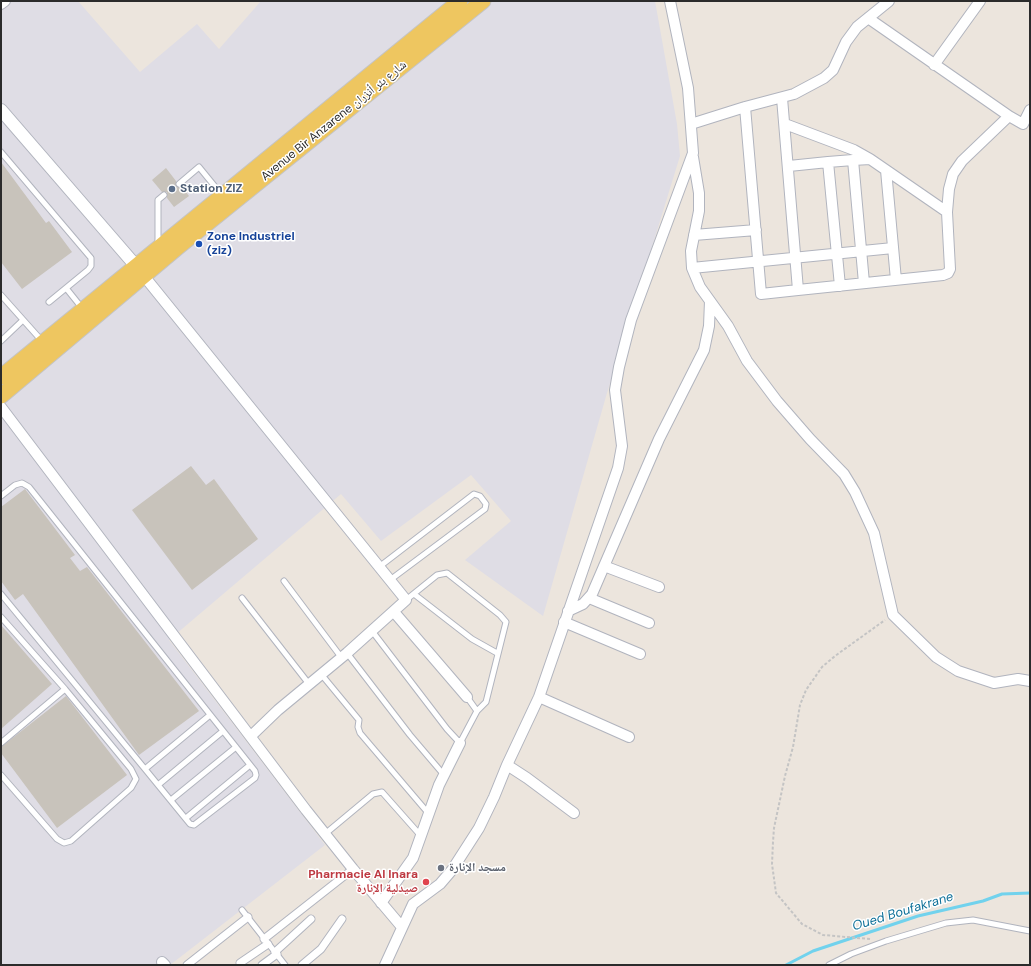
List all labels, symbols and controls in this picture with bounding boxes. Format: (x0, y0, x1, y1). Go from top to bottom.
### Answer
street label: Avenue Bir Anzarene شارع بئر أنزران (258, 58, 410, 184)
place label: Station ZIZ (180, 182, 243, 196)
marker: Station ZIZ (167, 184, 177, 194)
place label: Zone Industriel (ziz) (207, 230, 295, 258)
marker: Zone Industriel (ziz) (194, 239, 204, 249)
place label: مسجد الإنارة (449, 861, 506, 875)
marker: مسجد الإنارة (436, 863, 446, 873)
place label: Pharmacie Al Inara صيدلية الإنارة (308, 868, 418, 896)
marker: Pharmacie Al Inara صيدلية الإنارة (421, 877, 431, 887)
water label: Oued Boufakrane (851, 889, 955, 935)

